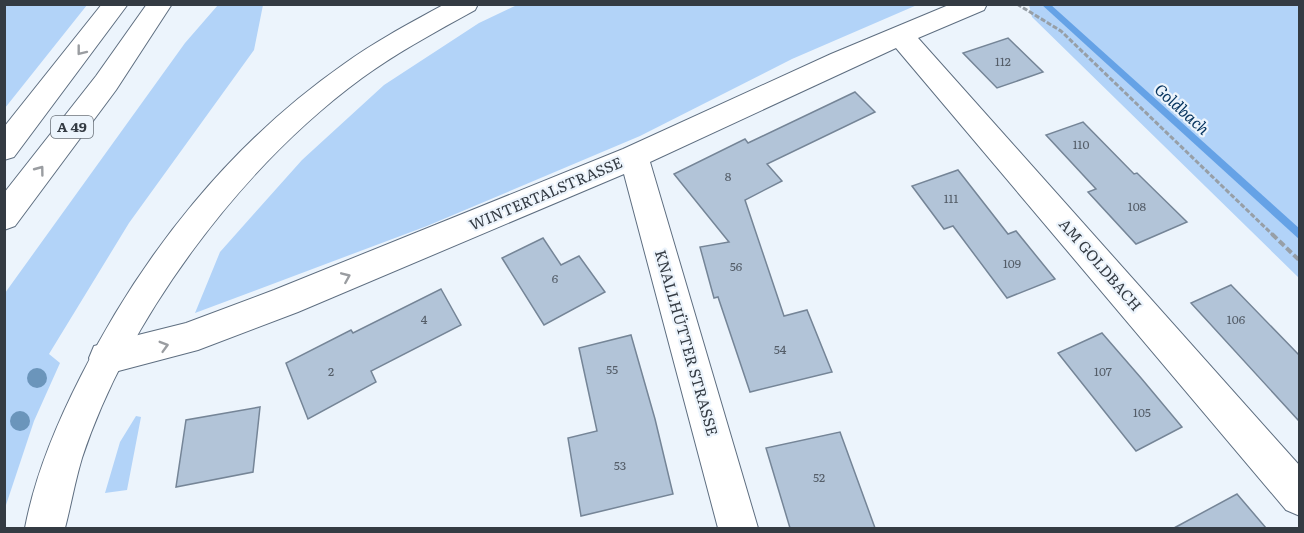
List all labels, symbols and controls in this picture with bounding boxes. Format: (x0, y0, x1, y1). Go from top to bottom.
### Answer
one-way arrow (77, 45, 88, 56)
house number: 112 (995, 52, 1011, 70)
water label: Goldbach (1150, 77, 1216, 140)
road number: A 49 (51, 116, 93, 138)
house number: 110 (1073, 135, 1089, 153)
street label: WINTERTALSTRASSE (465, 150, 626, 235)
one-way arrow (33, 166, 44, 177)
house number: 8 (725, 167, 732, 185)
house number: 111 (944, 189, 958, 207)
house number: 108 (1128, 197, 1147, 215)
street label: AM GOLDBACH (1054, 213, 1148, 315)
street label: KNALLHÜTTER STRASSE (650, 247, 725, 438)
house number: 109 (1003, 254, 1021, 272)
house number: 56 (730, 257, 743, 275)
house number: 6 (552, 269, 559, 287)
one-way arrow (340, 272, 351, 284)
house number: 4 (421, 310, 428, 328)
house number: 106 (1227, 310, 1246, 328)
one-way arrow (159, 340, 169, 353)
house number: 54 (774, 340, 787, 358)
house number: 55 (606, 360, 618, 378)
house number: 2 (328, 362, 334, 380)
house number: 107 (1094, 362, 1112, 380)
house number: 105 (1133, 403, 1151, 421)
house number: 53 (614, 456, 626, 474)
house number: 52 (813, 468, 825, 486)

